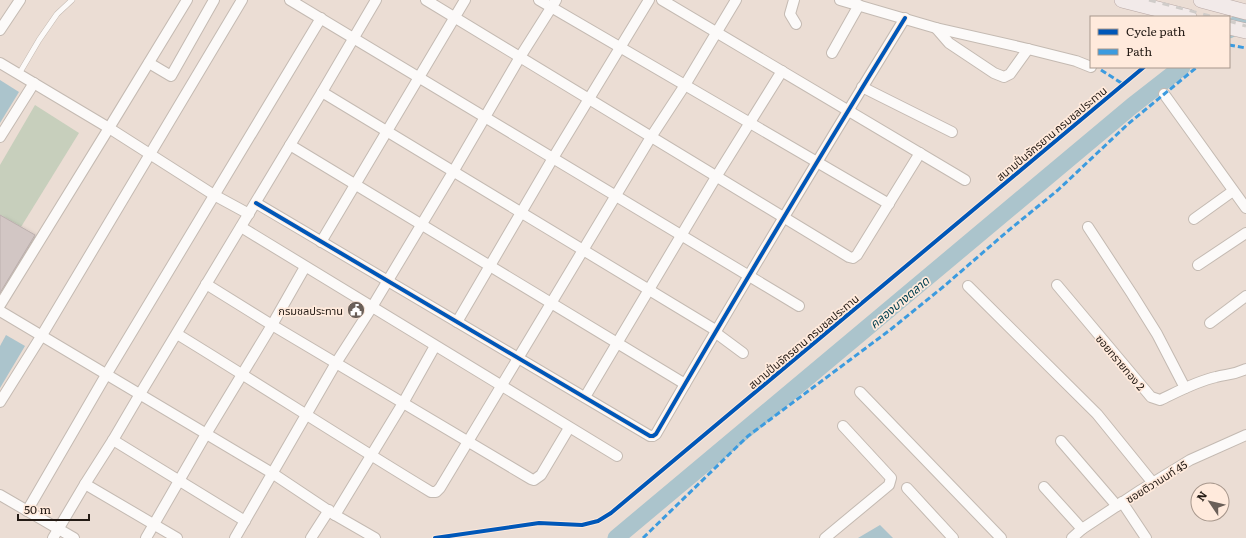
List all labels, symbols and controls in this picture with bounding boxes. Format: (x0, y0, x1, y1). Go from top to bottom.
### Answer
legend (1090, 16, 1230, 68)
text: Cycle path (1126, 22, 1186, 40)
text: Path (1126, 42, 1152, 60)
street label: สนามปั่นจักรยาน กรมชลประทาน (992, 82, 1110, 184)
water label: คลองบางตลาด (865, 271, 933, 332)
street label: สนามปั่นจักรยาน กรมชลประทาน (744, 290, 862, 392)
public building icon: กรมชลประทาน (346, 300, 366, 320)
place label: กรมชลประทาน (278, 302, 343, 318)
street label: ซอยทรายทอง 2 (1093, 331, 1149, 394)
street label: ซอยติวานนท์ 45 (1122, 455, 1190, 506)
north arrow (1190, 482, 1230, 522)
text: N (1192, 487, 1210, 504)
scale bar (18, 496, 89, 522)
text: 50 m (24, 500, 51, 518)

